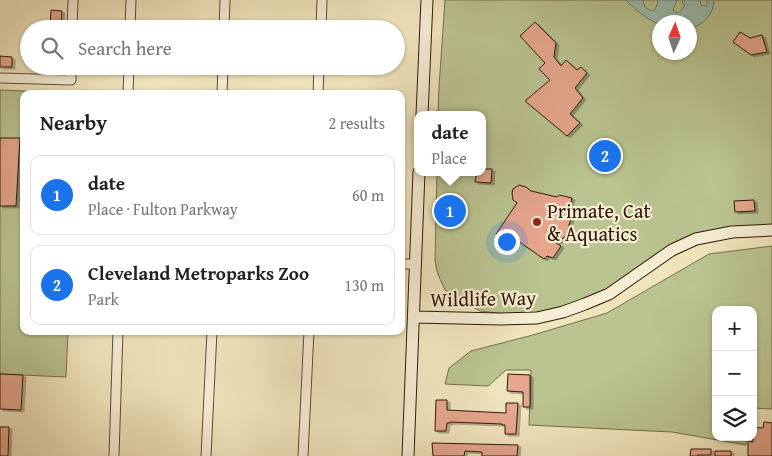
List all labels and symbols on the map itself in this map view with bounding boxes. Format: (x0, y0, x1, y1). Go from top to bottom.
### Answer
north arrow (652, 15, 697, 60)
pin: 2 (589, 137, 621, 175)
pin: 1 (434, 192, 466, 230)
place label: Primate, Cat & Aquatics (547, 196, 651, 248)
marker: Primate, Cat & Aquatics (531, 216, 543, 228)
your location (494, 229, 520, 255)
street label: Wildlife Way (430, 283, 536, 313)

